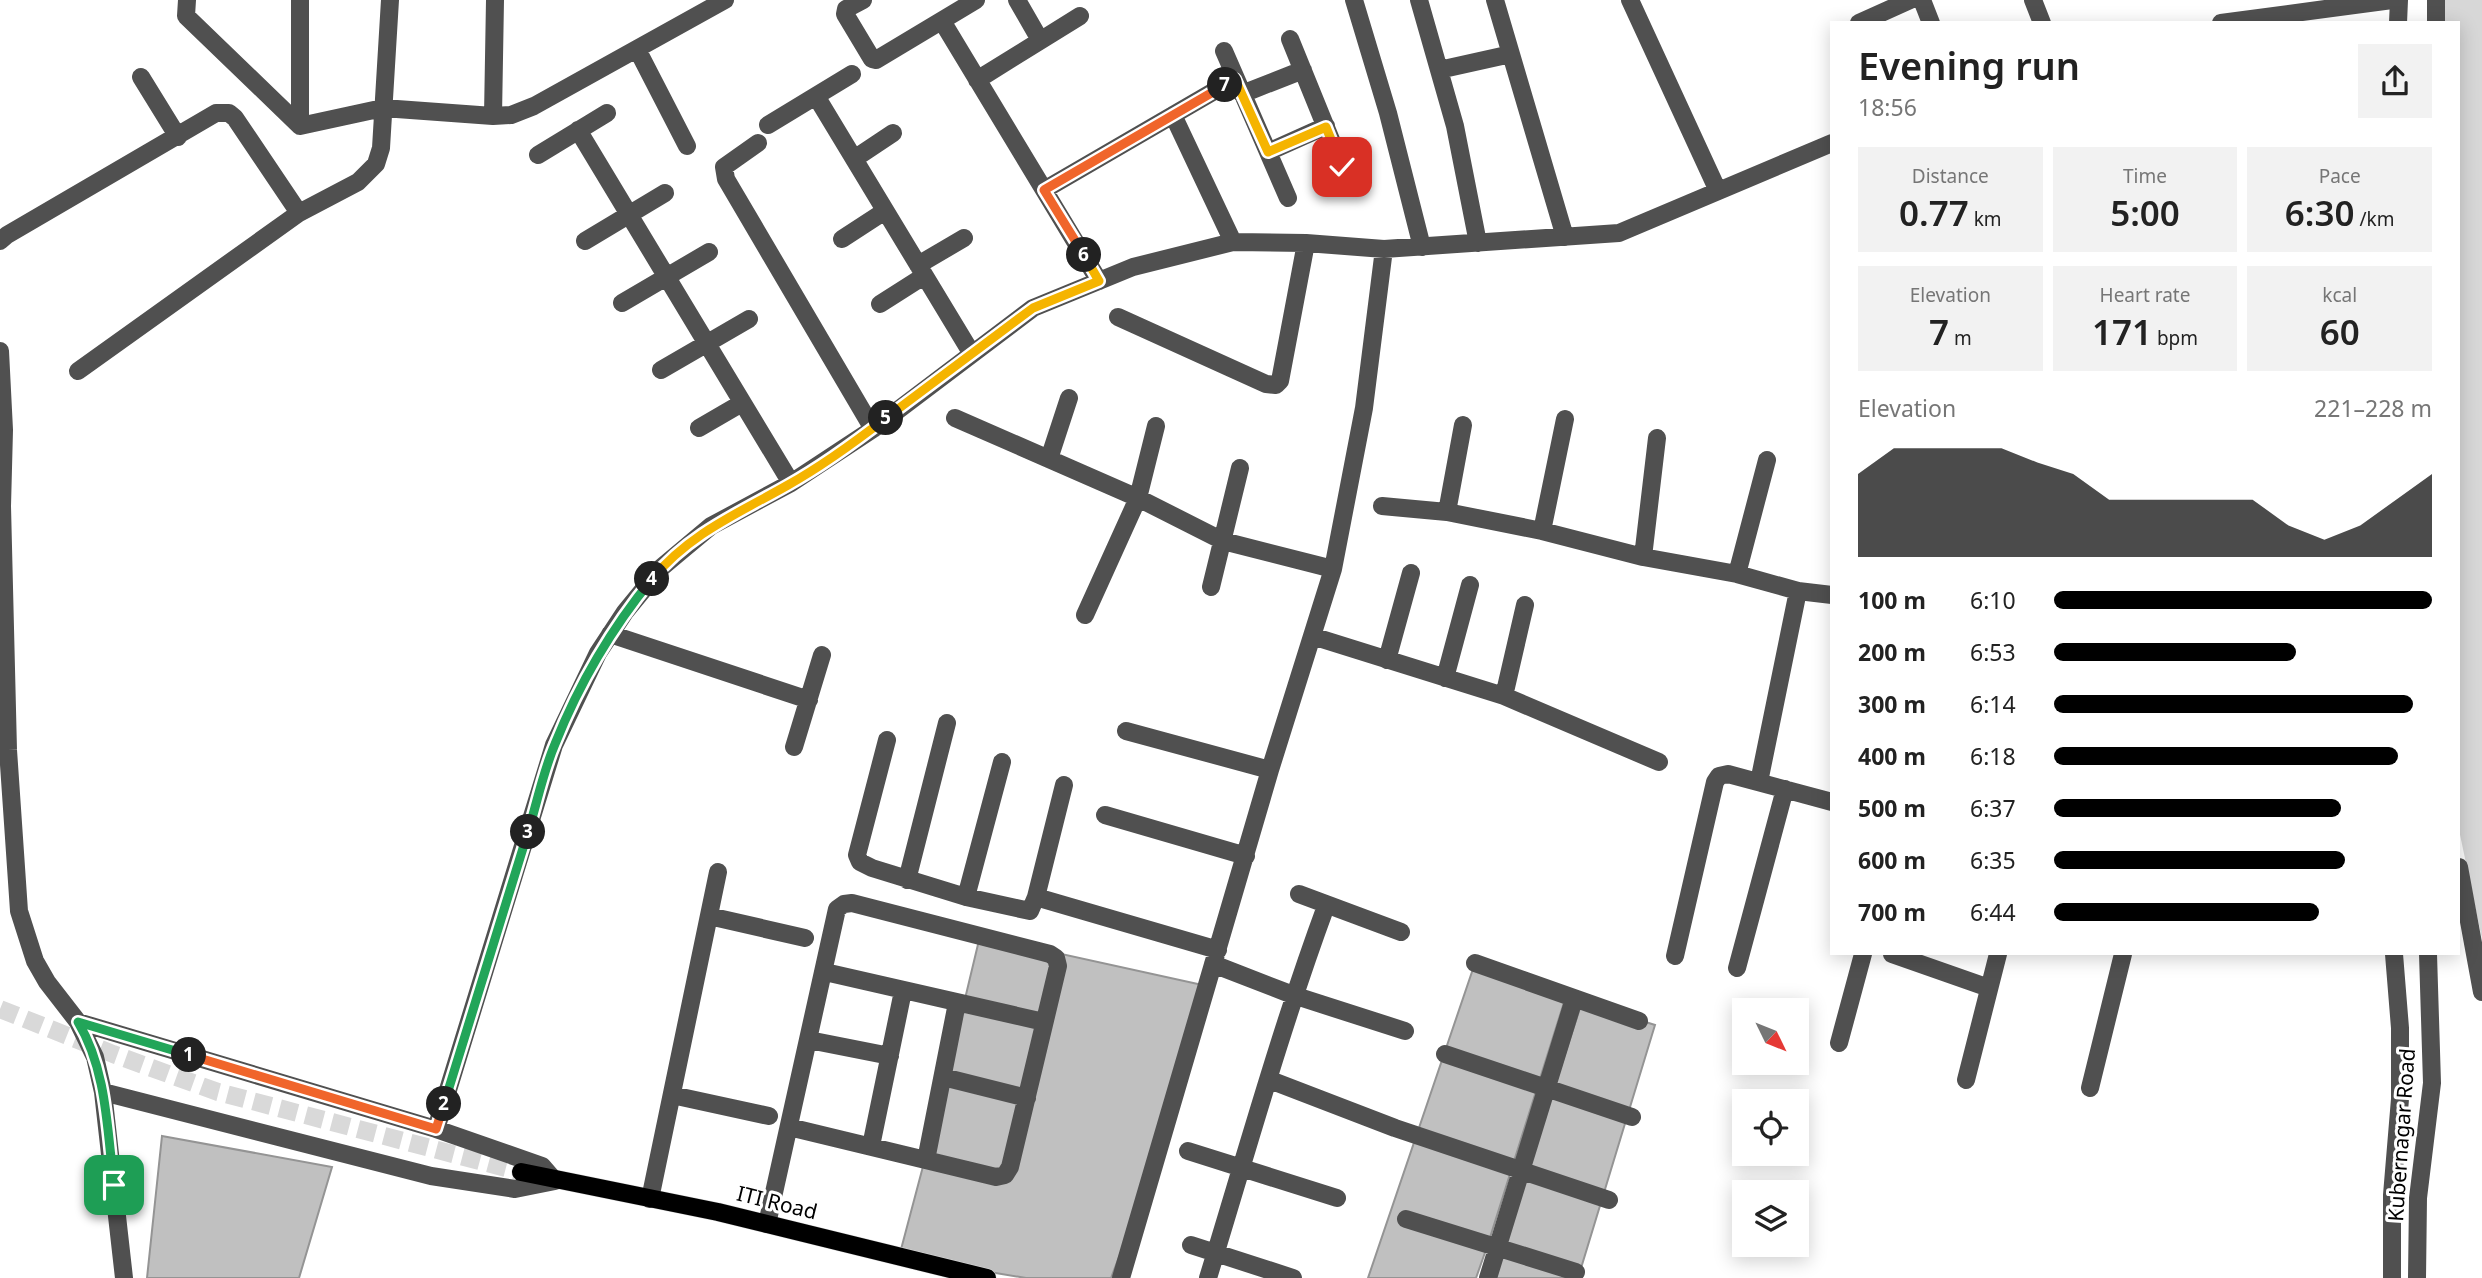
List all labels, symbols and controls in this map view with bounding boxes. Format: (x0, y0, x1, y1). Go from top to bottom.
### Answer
text: Evening run (1858, 39, 2080, 91)
button: share (2358, 44, 2432, 118)
pin: 7 (1208, 68, 1242, 102)
text: 7 (1219, 71, 1230, 97)
text: 18:56 (1858, 91, 1917, 123)
pin (1312, 137, 1372, 197)
icon: check (1323, 148, 1361, 186)
text: Distance (1912, 163, 1989, 189)
text: Time (2123, 163, 2167, 189)
text: Pace (2319, 163, 2361, 189)
text: 0.77 (1899, 189, 1969, 236)
text: 5:00 (2110, 189, 2180, 236)
text: 6:30 (2285, 189, 2355, 236)
text: km (1969, 206, 2002, 232)
text: /km (2355, 206, 2394, 232)
pin: 6 (1066, 238, 1102, 272)
text: 6 (1078, 241, 1089, 267)
text: Elevation (1910, 282, 1991, 308)
text: Heart rate (2100, 282, 2190, 308)
text: kcal (2322, 282, 2357, 308)
text: 7 (1929, 308, 1949, 355)
text: 171 (2092, 308, 2152, 355)
text: 60 (2320, 308, 2360, 355)
text: m (1949, 325, 1972, 351)
text: bpm (2152, 325, 2198, 351)
text: Elevation (1858, 392, 1956, 424)
text: 221–228 m (2314, 392, 2432, 424)
pin: 5 (868, 400, 903, 436)
text: 5 (880, 404, 891, 430)
pin: 4 (634, 562, 670, 596)
text: 4 (646, 565, 657, 591)
text: 100 m (1858, 584, 1926, 616)
text: 6:10 (1970, 584, 2016, 616)
text: 200 m (1858, 636, 1926, 668)
text: 6:53 (1970, 636, 2016, 668)
text: 300 m (1858, 688, 1926, 720)
text: 6:14 (1970, 688, 2016, 720)
text: 400 m (1858, 740, 1926, 772)
text: 6:18 (1970, 740, 2016, 772)
text: 500 m (1858, 792, 1926, 824)
text: 6:37 (1970, 792, 2016, 824)
pin: 3 (510, 814, 546, 850)
text: 3 (522, 818, 533, 844)
text: 600 m (1858, 844, 1926, 876)
text: 6:35 (1970, 844, 2016, 876)
text: 700 m (1858, 896, 1926, 928)
text: 6:44 (1970, 896, 2016, 928)
north arrow (1732, 998, 1810, 1074)
map controls (1732, 998, 1809, 1257)
pin: 1 (172, 1038, 206, 1072)
text: 1 (183, 1041, 194, 1067)
street label: Kubernagar Road (2381, 1047, 2421, 1222)
pin: 2 (426, 1086, 462, 1122)
button: locate (1732, 1089, 1809, 1166)
text: 2 (438, 1090, 449, 1116)
pin (84, 1155, 144, 1215)
icon: arrive (95, 1166, 133, 1204)
street label: ITI Road (734, 1179, 820, 1226)
button: layers (1732, 1180, 1809, 1257)

